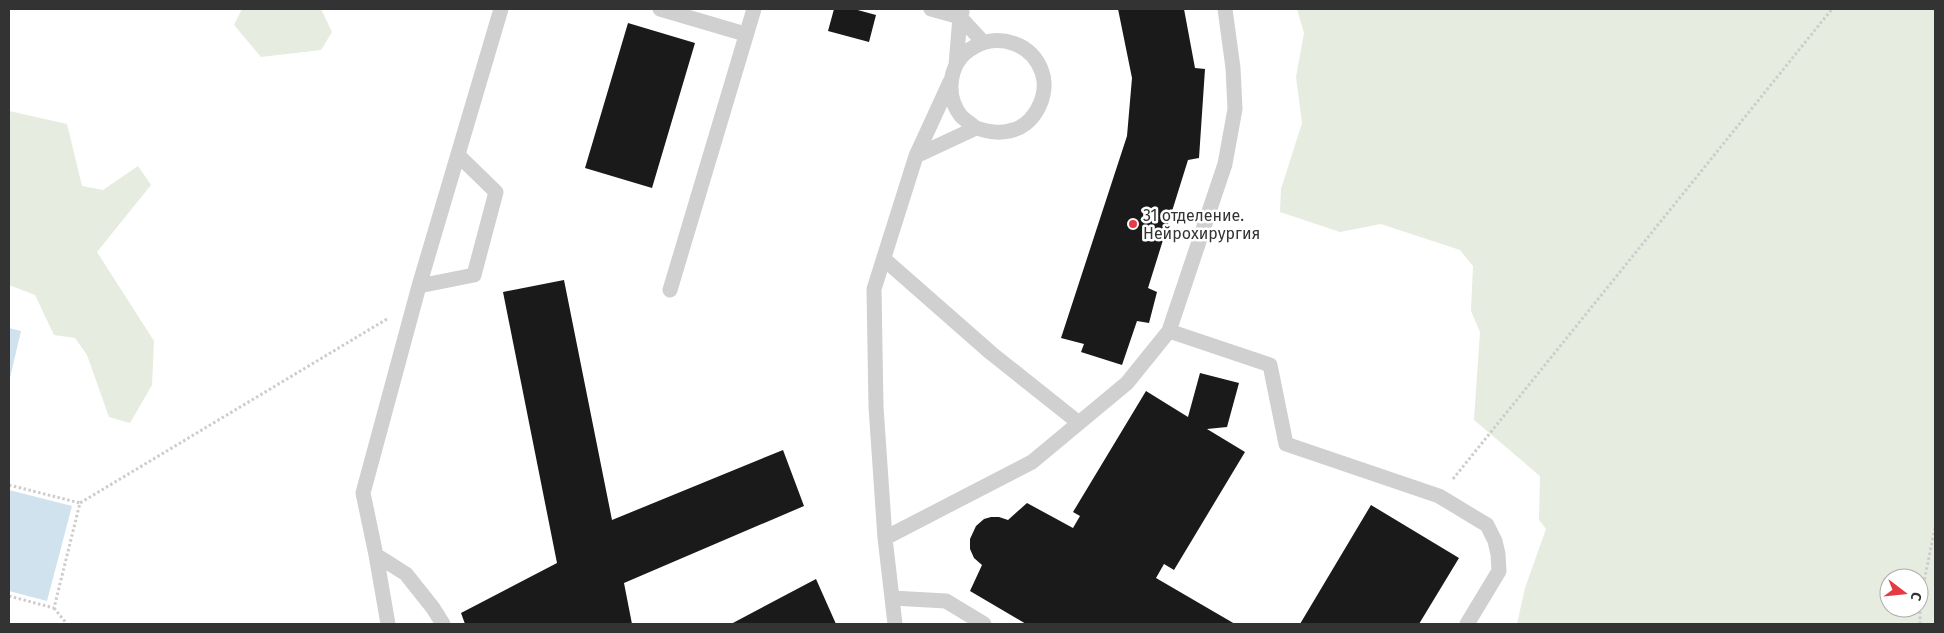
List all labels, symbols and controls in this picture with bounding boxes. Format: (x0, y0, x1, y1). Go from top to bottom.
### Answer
place label: 31 отделение. Нейрохирургия (1143, 206, 1260, 243)
marker: 31 отделение. Нейрохирургия (1127, 218, 1139, 230)
north arrow (1879, 568, 1929, 618)
text: С (1907, 590, 1925, 603)

